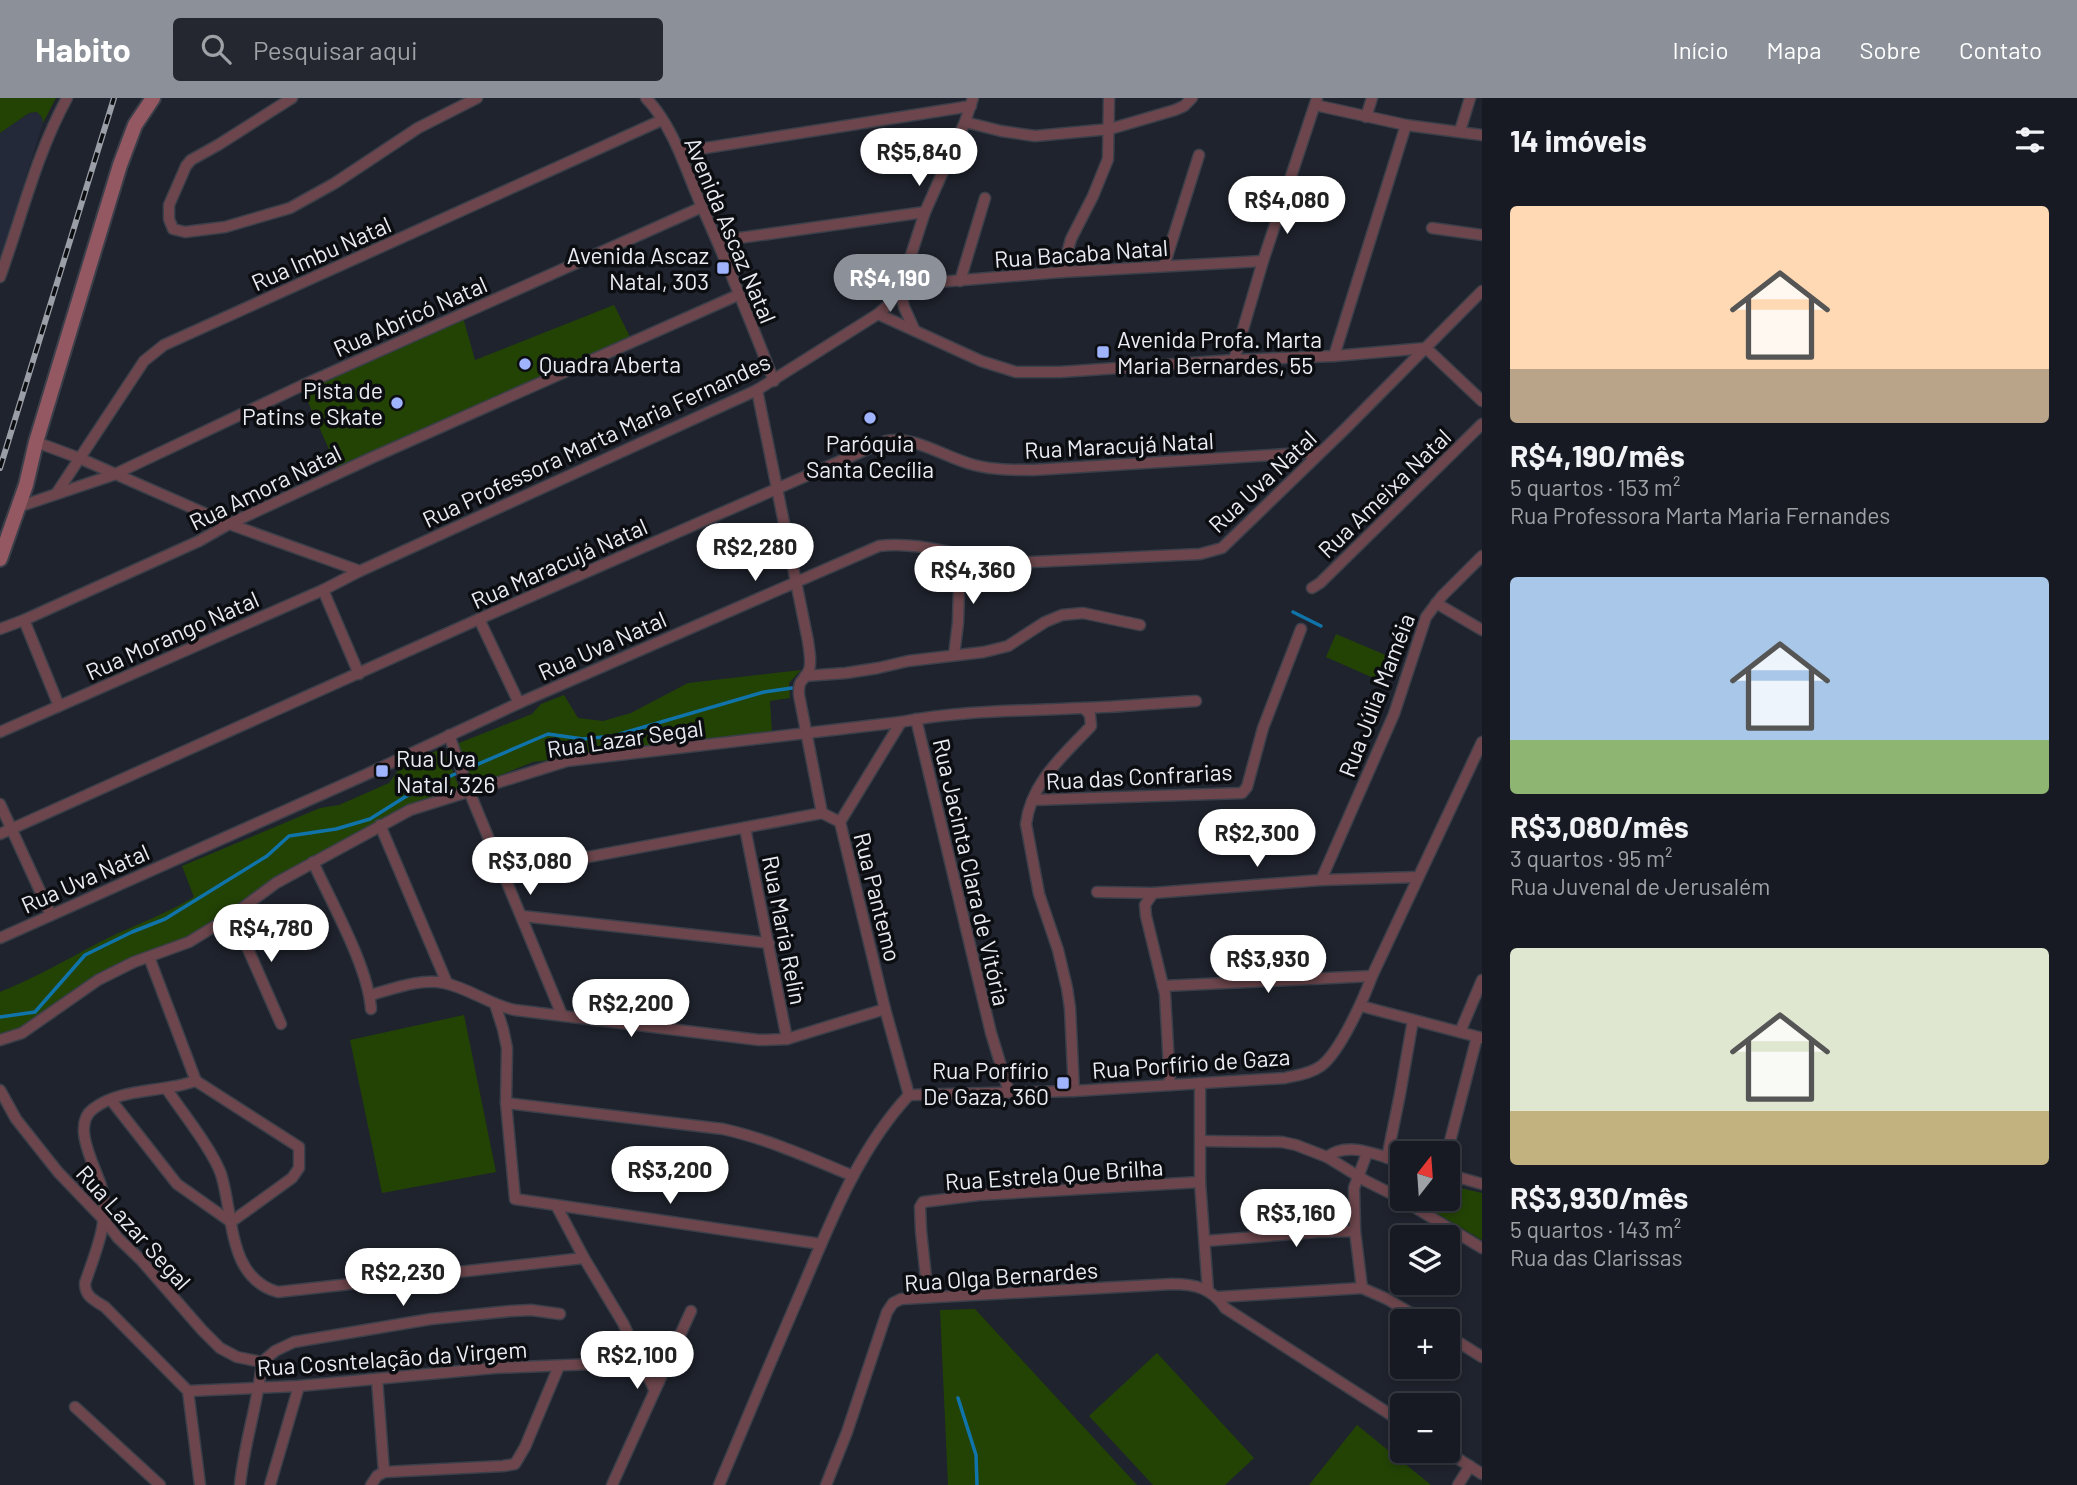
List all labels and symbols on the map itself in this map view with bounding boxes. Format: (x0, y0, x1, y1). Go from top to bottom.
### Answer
pin: R$5,840 (854, 129, 984, 188)
street label: Avenida Ascaz Natal (679, 133, 783, 327)
pin: R$4,080 (1222, 176, 1352, 236)
street label: Rua Imbu Natal (247, 210, 395, 296)
street label: Rua Bacaba Natal (993, 233, 1169, 273)
place label: Avenida Ascaz Natal, 303 (567, 241, 709, 295)
pin: R$4,190 (825, 254, 955, 314)
marker: Avenida Ascaz Natal, 303 (715, 260, 731, 276)
street label: Rua Abricó Natal (329, 270, 491, 362)
place label: Avenida Profa. Marta Maria Bernardes, 55 (1117, 325, 1322, 379)
marker: Avenida Profa. Marta Maria Bernardes, 55 (1095, 344, 1111, 360)
street label: Rua Professora Marta Maria Fernandes (418, 347, 774, 533)
place label: Quadra Aberta (539, 350, 681, 378)
marker: Quadra Aberta (517, 356, 533, 372)
place label: Pista de Patins e Skate (242, 376, 383, 430)
marker: Pista de Patins e Skate (389, 395, 405, 411)
marker: Paróquia Santa Cecília (862, 410, 878, 426)
street label: Rua Ameixa Natal (1312, 423, 1456, 563)
street label: Rua Uva Natal (1202, 424, 1322, 538)
street label: Rua Maracujá Natal (1023, 426, 1215, 464)
place label: Paróquia Santa Cecília (806, 429, 934, 483)
street label: Rua Amora Natal (185, 438, 345, 536)
street label: Rua Maracujá Natal (467, 512, 651, 614)
pin: R$2,280 (690, 524, 820, 583)
pin: R$4,360 (908, 546, 1038, 606)
street label: Rua Morango Natal (81, 584, 263, 686)
street label: Rua Uva Natal (534, 604, 670, 686)
street label: Rua Júlia Maméia (1332, 609, 1420, 781)
street label: Rua Lazar Segal (545, 713, 705, 763)
street label: Rua Jacinta Clara de Vitória (928, 736, 1016, 1008)
place label: Rua Uva Natal, 326 (396, 744, 495, 798)
street label: Rua das Confrarias (1045, 757, 1233, 795)
marker: Rua Uva Natal, 326 (374, 763, 390, 779)
pin: R$2,300 (1192, 810, 1322, 869)
street label: Rua Pantemo (848, 830, 908, 964)
street label: Rua Uva Natal (17, 837, 153, 919)
pin: R$3,080 (465, 838, 595, 897)
street label: Rua Maria Relin (757, 853, 813, 1007)
pin: R$4,780 (206, 904, 336, 964)
pin: R$3,930 (1203, 936, 1333, 995)
pin: R$2,200 (566, 979, 696, 1039)
street label: Rua Porfírio de Gaza (1091, 1042, 1291, 1084)
place label: Rua Porfírio De Gaza, 360 (923, 1056, 1049, 1110)
marker: Rua Porfírio De Gaza, 360 (1055, 1075, 1071, 1091)
north arrow (1390, 1141, 1460, 1211)
pin: R$3,200 (605, 1146, 735, 1206)
street label: Rua Estrela Que Brilha (944, 1152, 1164, 1196)
street label: Rua Lazar Segal (71, 1159, 197, 1295)
pin: R$3,160 (1231, 1190, 1361, 1249)
pin: R$2,230 (338, 1248, 468, 1308)
street label: Rua Olga Bernardes (903, 1255, 1099, 1297)
pin: R$2,100 (572, 1332, 702, 1391)
street label: Rua Cosntelação da Virgem (256, 1335, 528, 1381)

